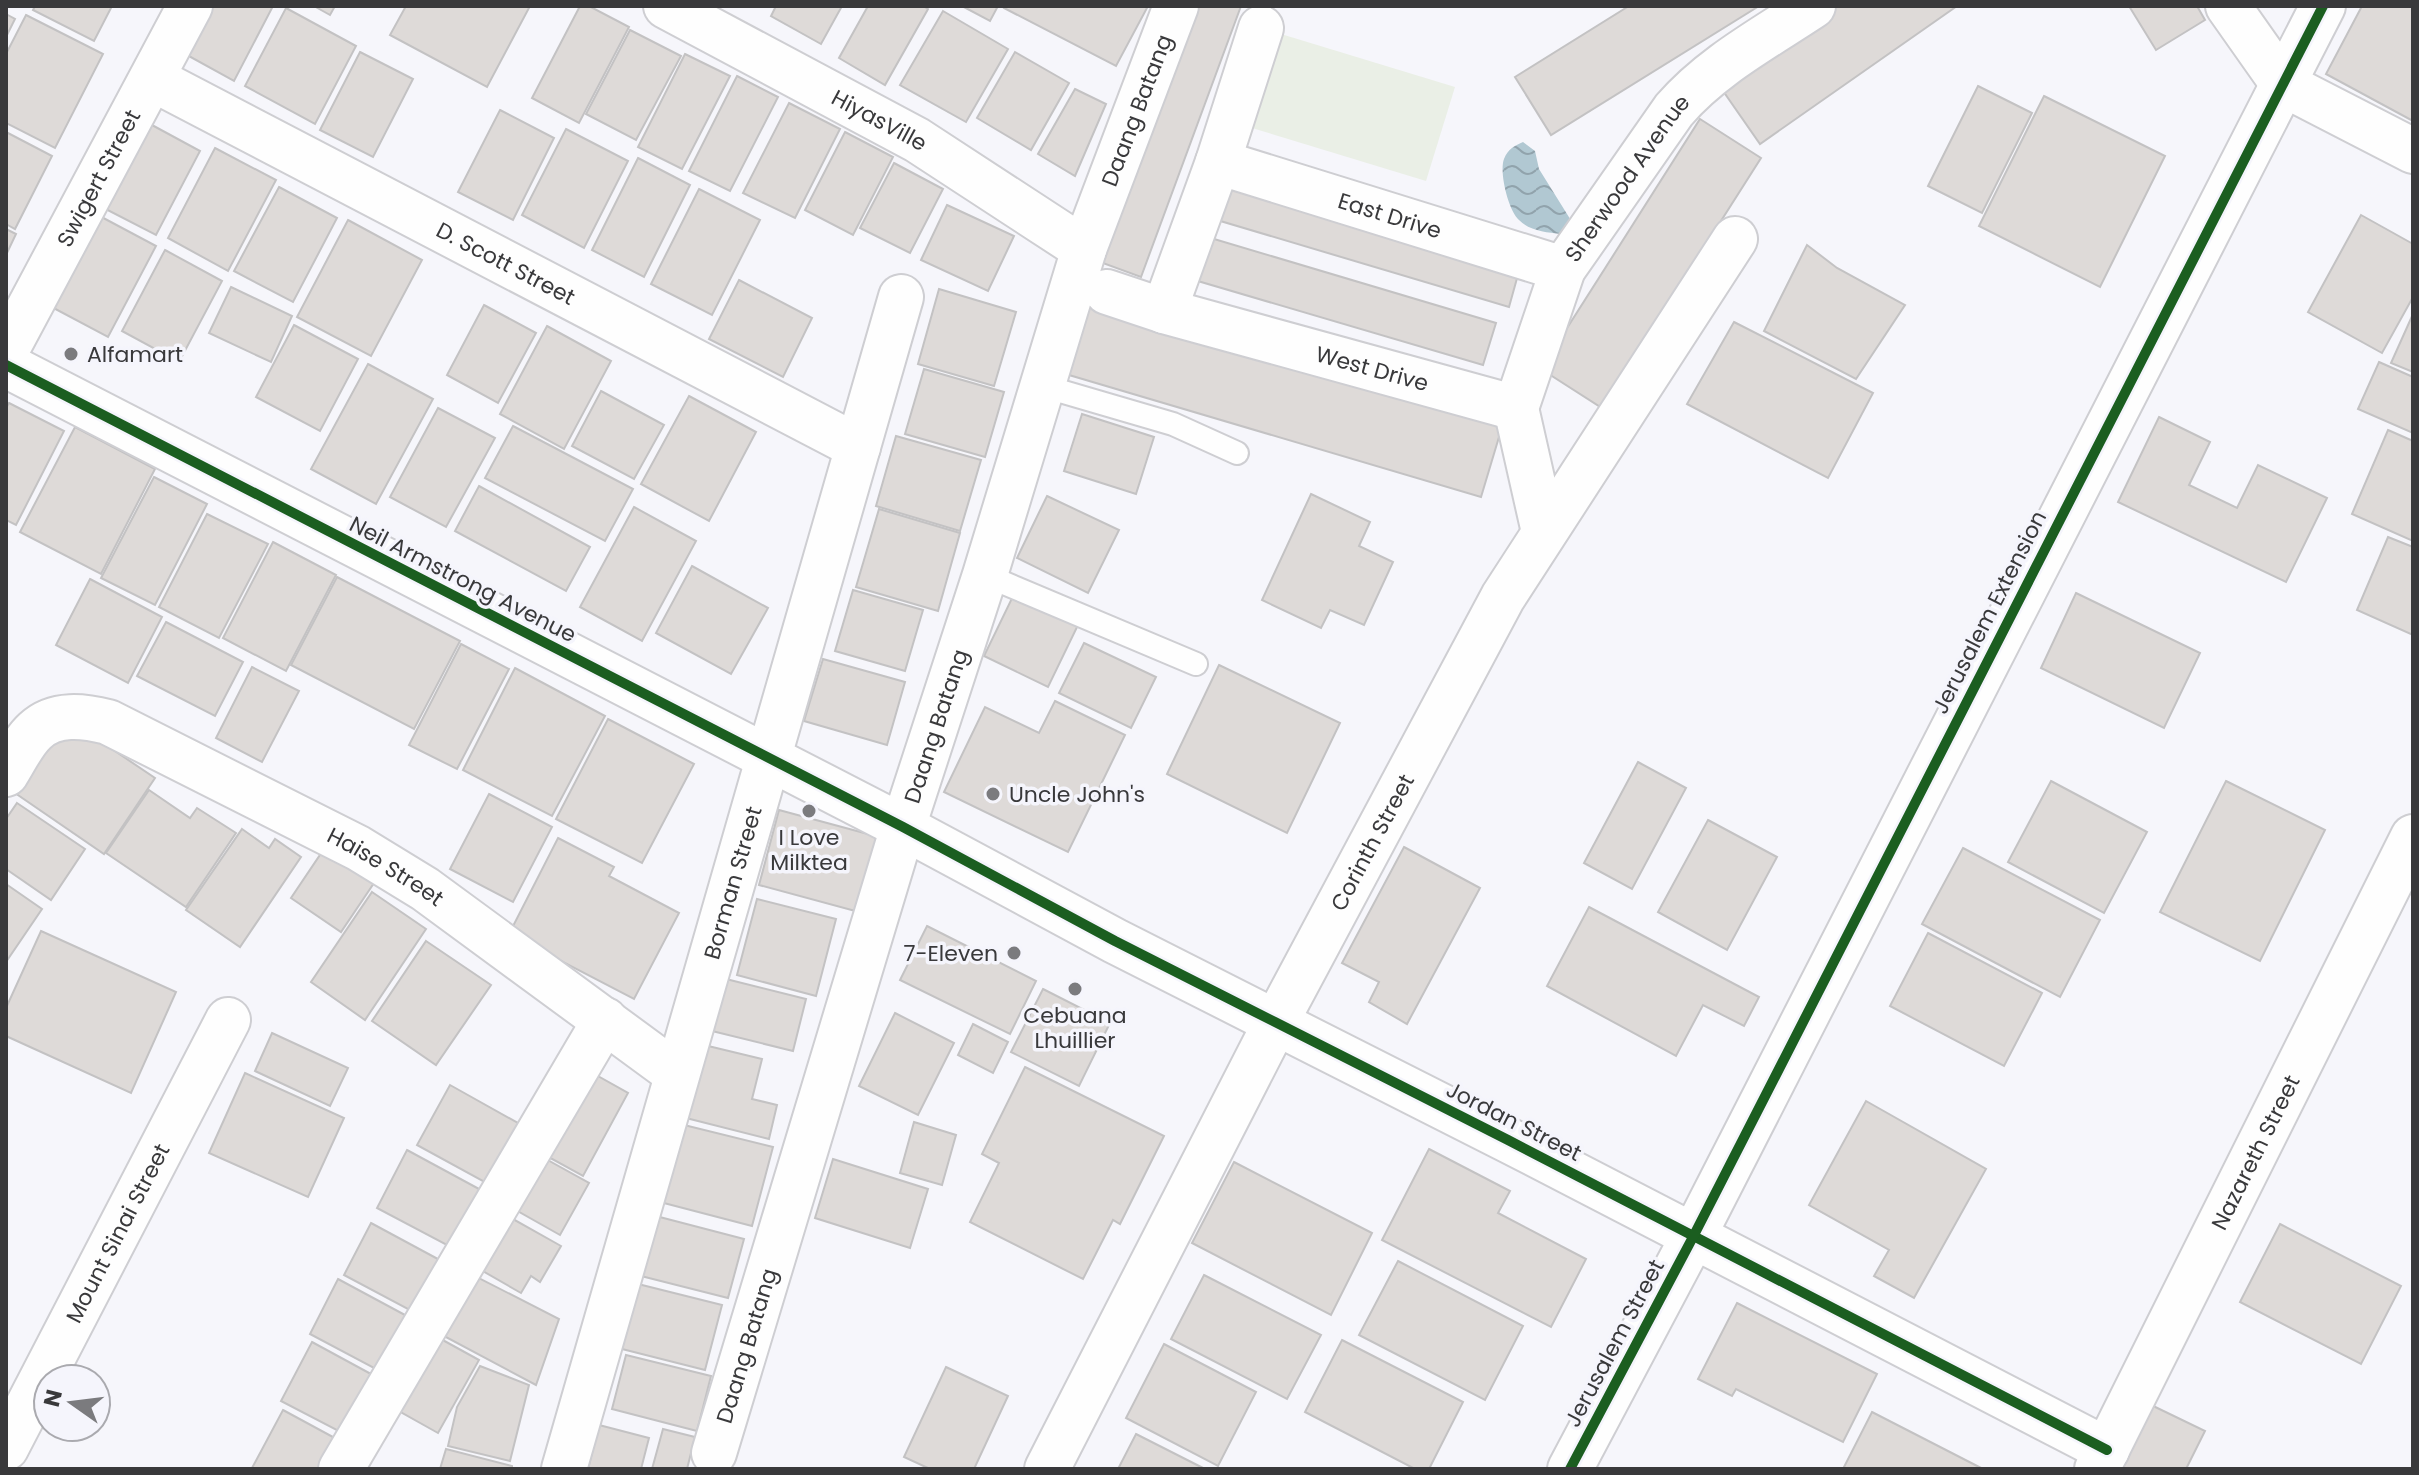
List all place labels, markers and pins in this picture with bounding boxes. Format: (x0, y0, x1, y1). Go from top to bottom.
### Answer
place label: Alfamart (87, 339, 183, 370)
marker: Alfamart (62, 345, 80, 363)
place label: Uncle John's (1009, 779, 1145, 810)
marker: Uncle John's (984, 785, 1002, 803)
marker: I Love Milktea (800, 802, 818, 820)
place label: I Love Milktea (770, 822, 848, 878)
place label: 7-Eleven (903, 938, 998, 969)
marker: 7-Eleven (1005, 944, 1023, 962)
marker: Cebuana Lhuillier (1066, 980, 1084, 998)
place label: Cebuana Lhuillier (1023, 1000, 1127, 1056)

